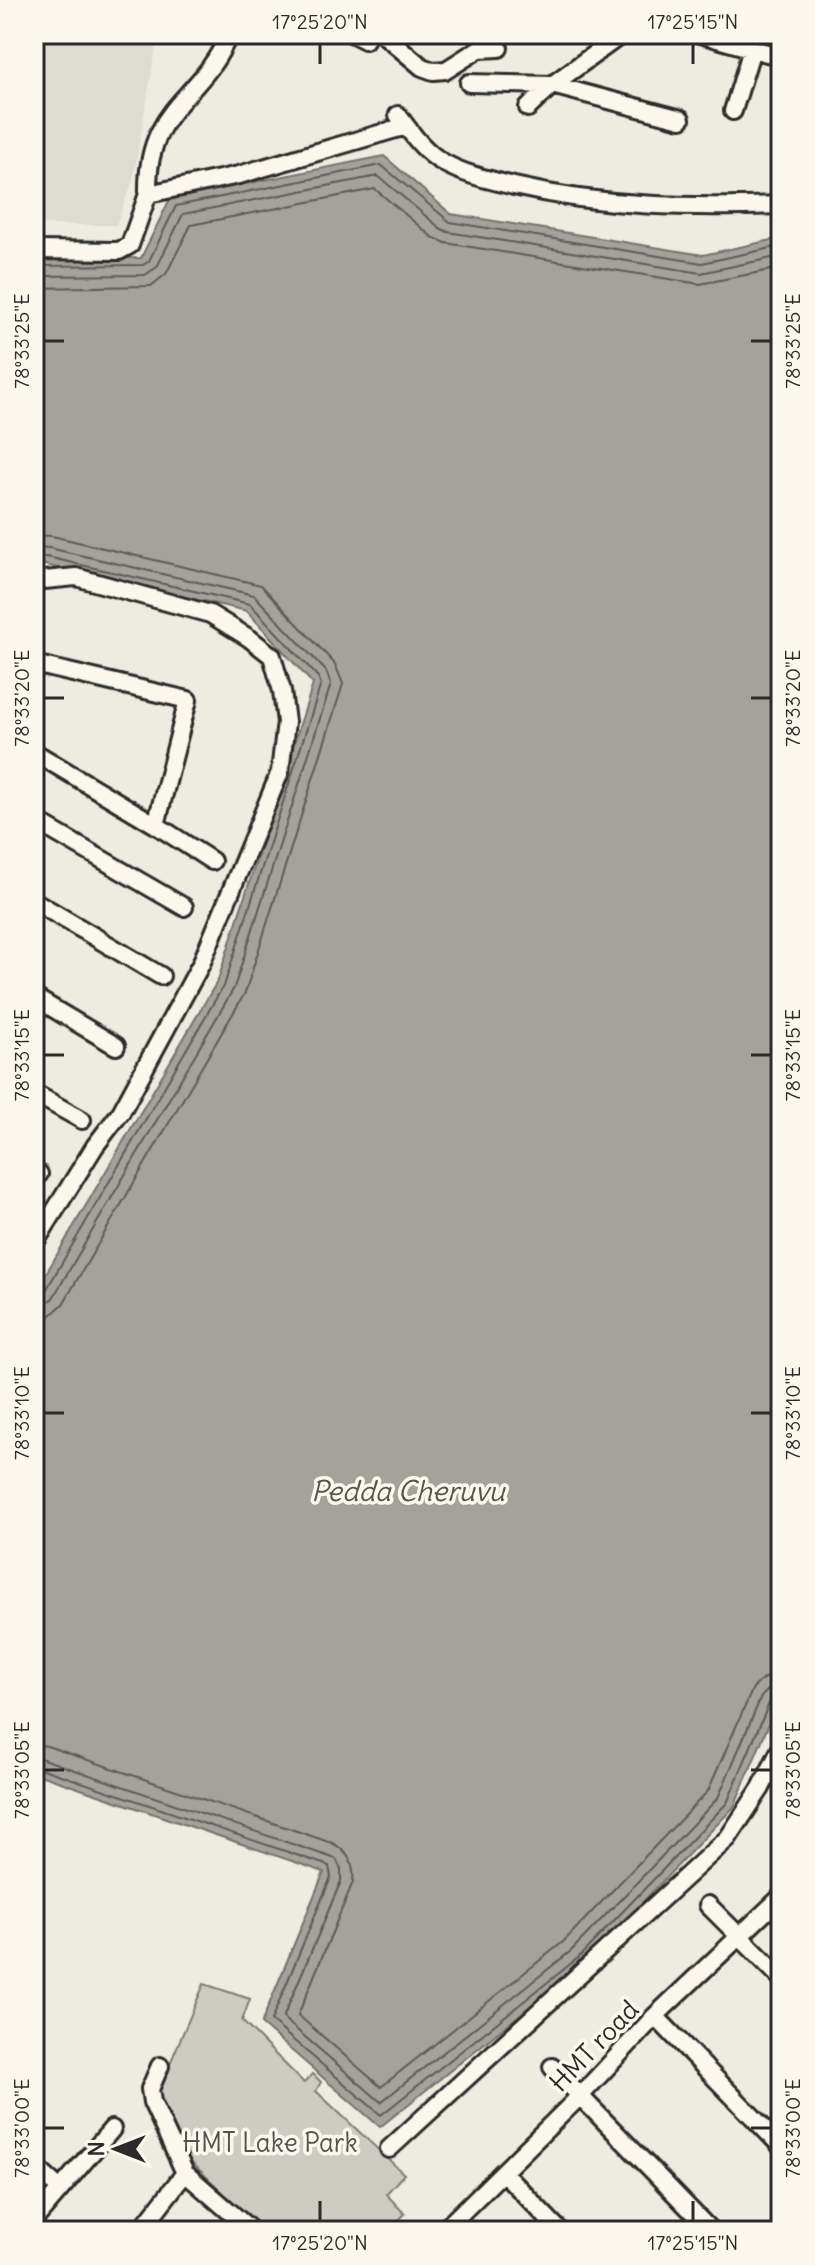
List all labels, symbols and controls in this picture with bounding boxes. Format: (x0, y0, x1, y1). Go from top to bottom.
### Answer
text: 17°25'20"N (272, 9, 368, 34)
text: 17°25'15"N (648, 9, 738, 34)
text: 78°33'25"E (9, 293, 34, 389)
text: 78°33'25"E (780, 293, 805, 389)
text: 78°33'20"E (9, 649, 34, 747)
text: 78°33'20"E (780, 649, 805, 747)
text: 78°33'15"E (9, 1009, 34, 1101)
text: 78°33'15"E (780, 1009, 805, 1101)
text: 78°33'10"E (9, 1366, 34, 1460)
text: 78°33'10"E (780, 1366, 805, 1460)
water label: Pedda Cheruvu (311, 1473, 507, 1509)
text: 78°33'05"E (9, 1721, 34, 1819)
text: 78°33'05"E (780, 1721, 805, 1819)
street label: HMT road (542, 1993, 645, 2098)
text: 78°33'00"E (9, 2078, 34, 2178)
text: 78°33'00"E (780, 2078, 805, 2178)
north arrow (76, 2109, 156, 2189)
park label: HMT Lake Park (182, 2126, 358, 2159)
text: N (82, 2141, 110, 2157)
text: 17°25'20"N (272, 2230, 368, 2255)
text: 17°25'15"N (648, 2230, 738, 2255)

